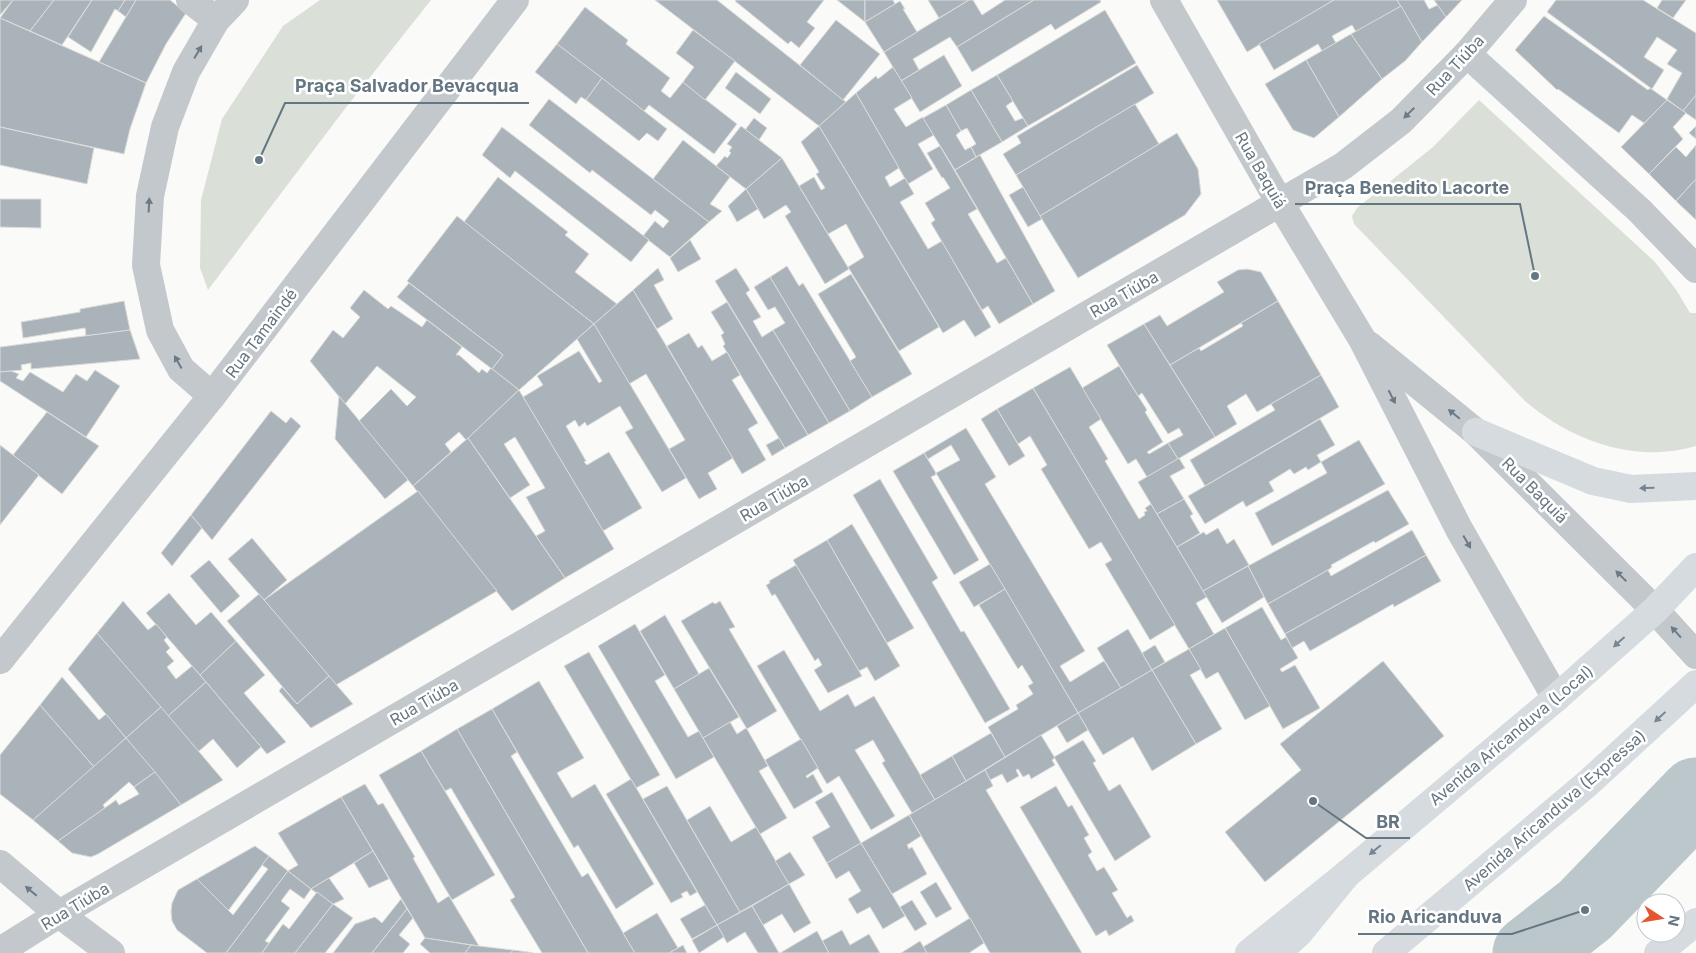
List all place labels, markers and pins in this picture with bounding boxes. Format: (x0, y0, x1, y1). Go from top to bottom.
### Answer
callout: Praça Salvador Bevacqua (285, 70, 529, 103)
callout: Praça Benedito Lacorte (1295, 171, 1520, 204)
callout: BR (1366, 805, 1410, 838)
callout: Rio Aricanduva (1358, 901, 1512, 934)

